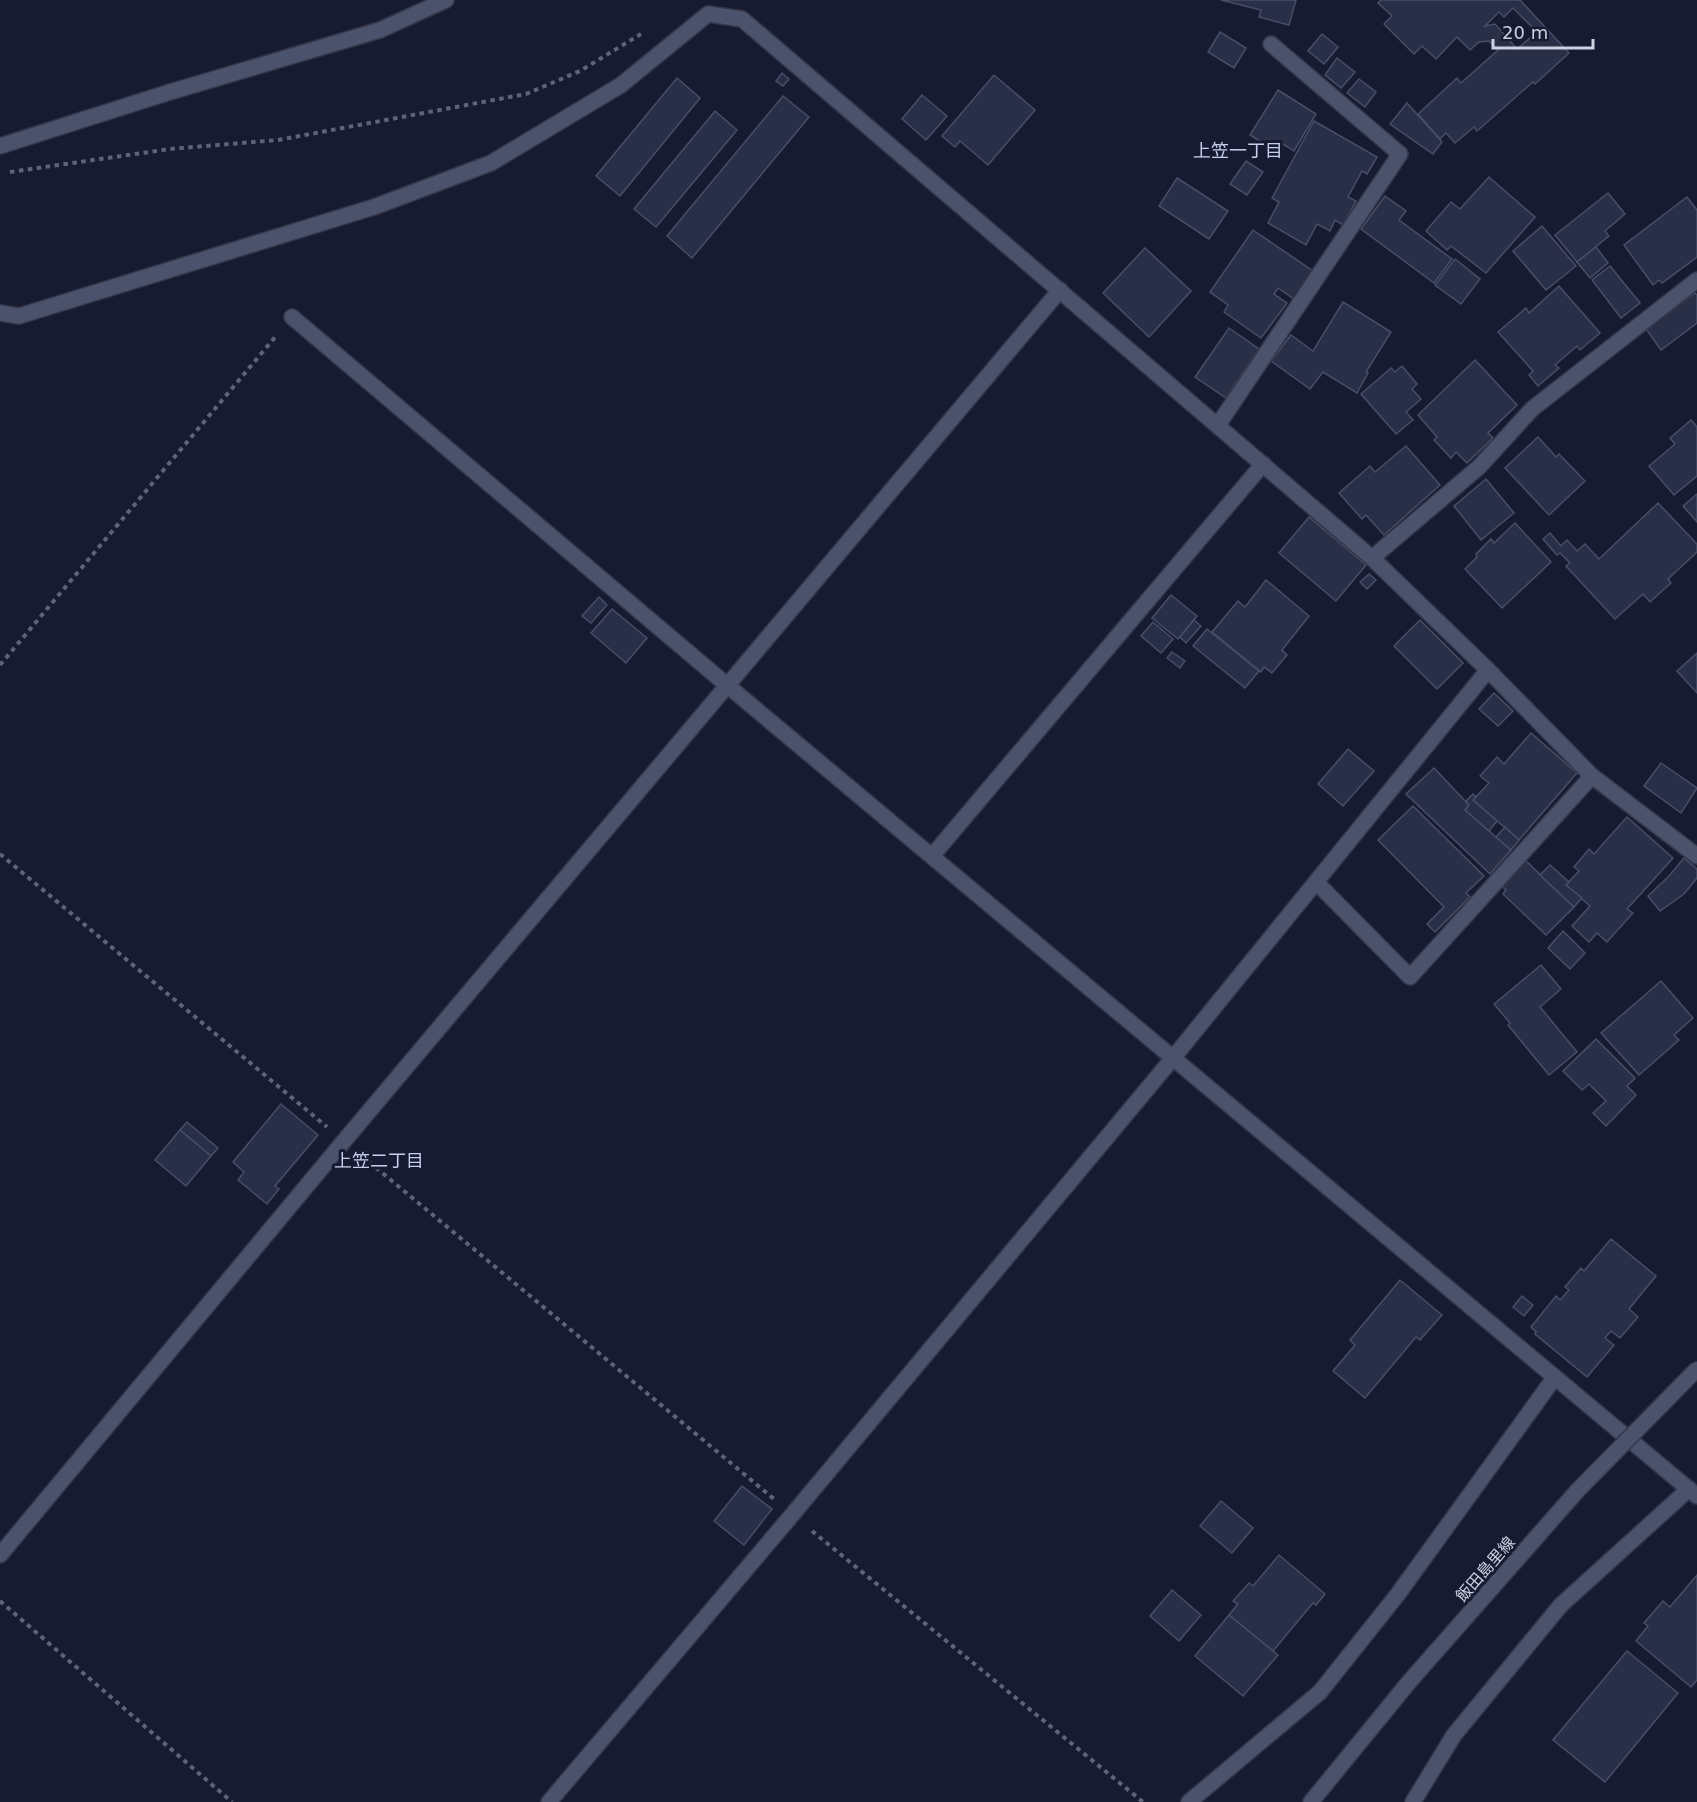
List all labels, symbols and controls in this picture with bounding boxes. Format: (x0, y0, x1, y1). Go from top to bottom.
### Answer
scale bar (1493, 12, 1594, 50)
text: 20 m (1502, 22, 1548, 43)
district label: 上笠一丁目 (1193, 140, 1283, 161)
district label: 上笠二丁目 (334, 1150, 424, 1171)
street label: 飯田島里線 (1452, 1533, 1519, 1606)

